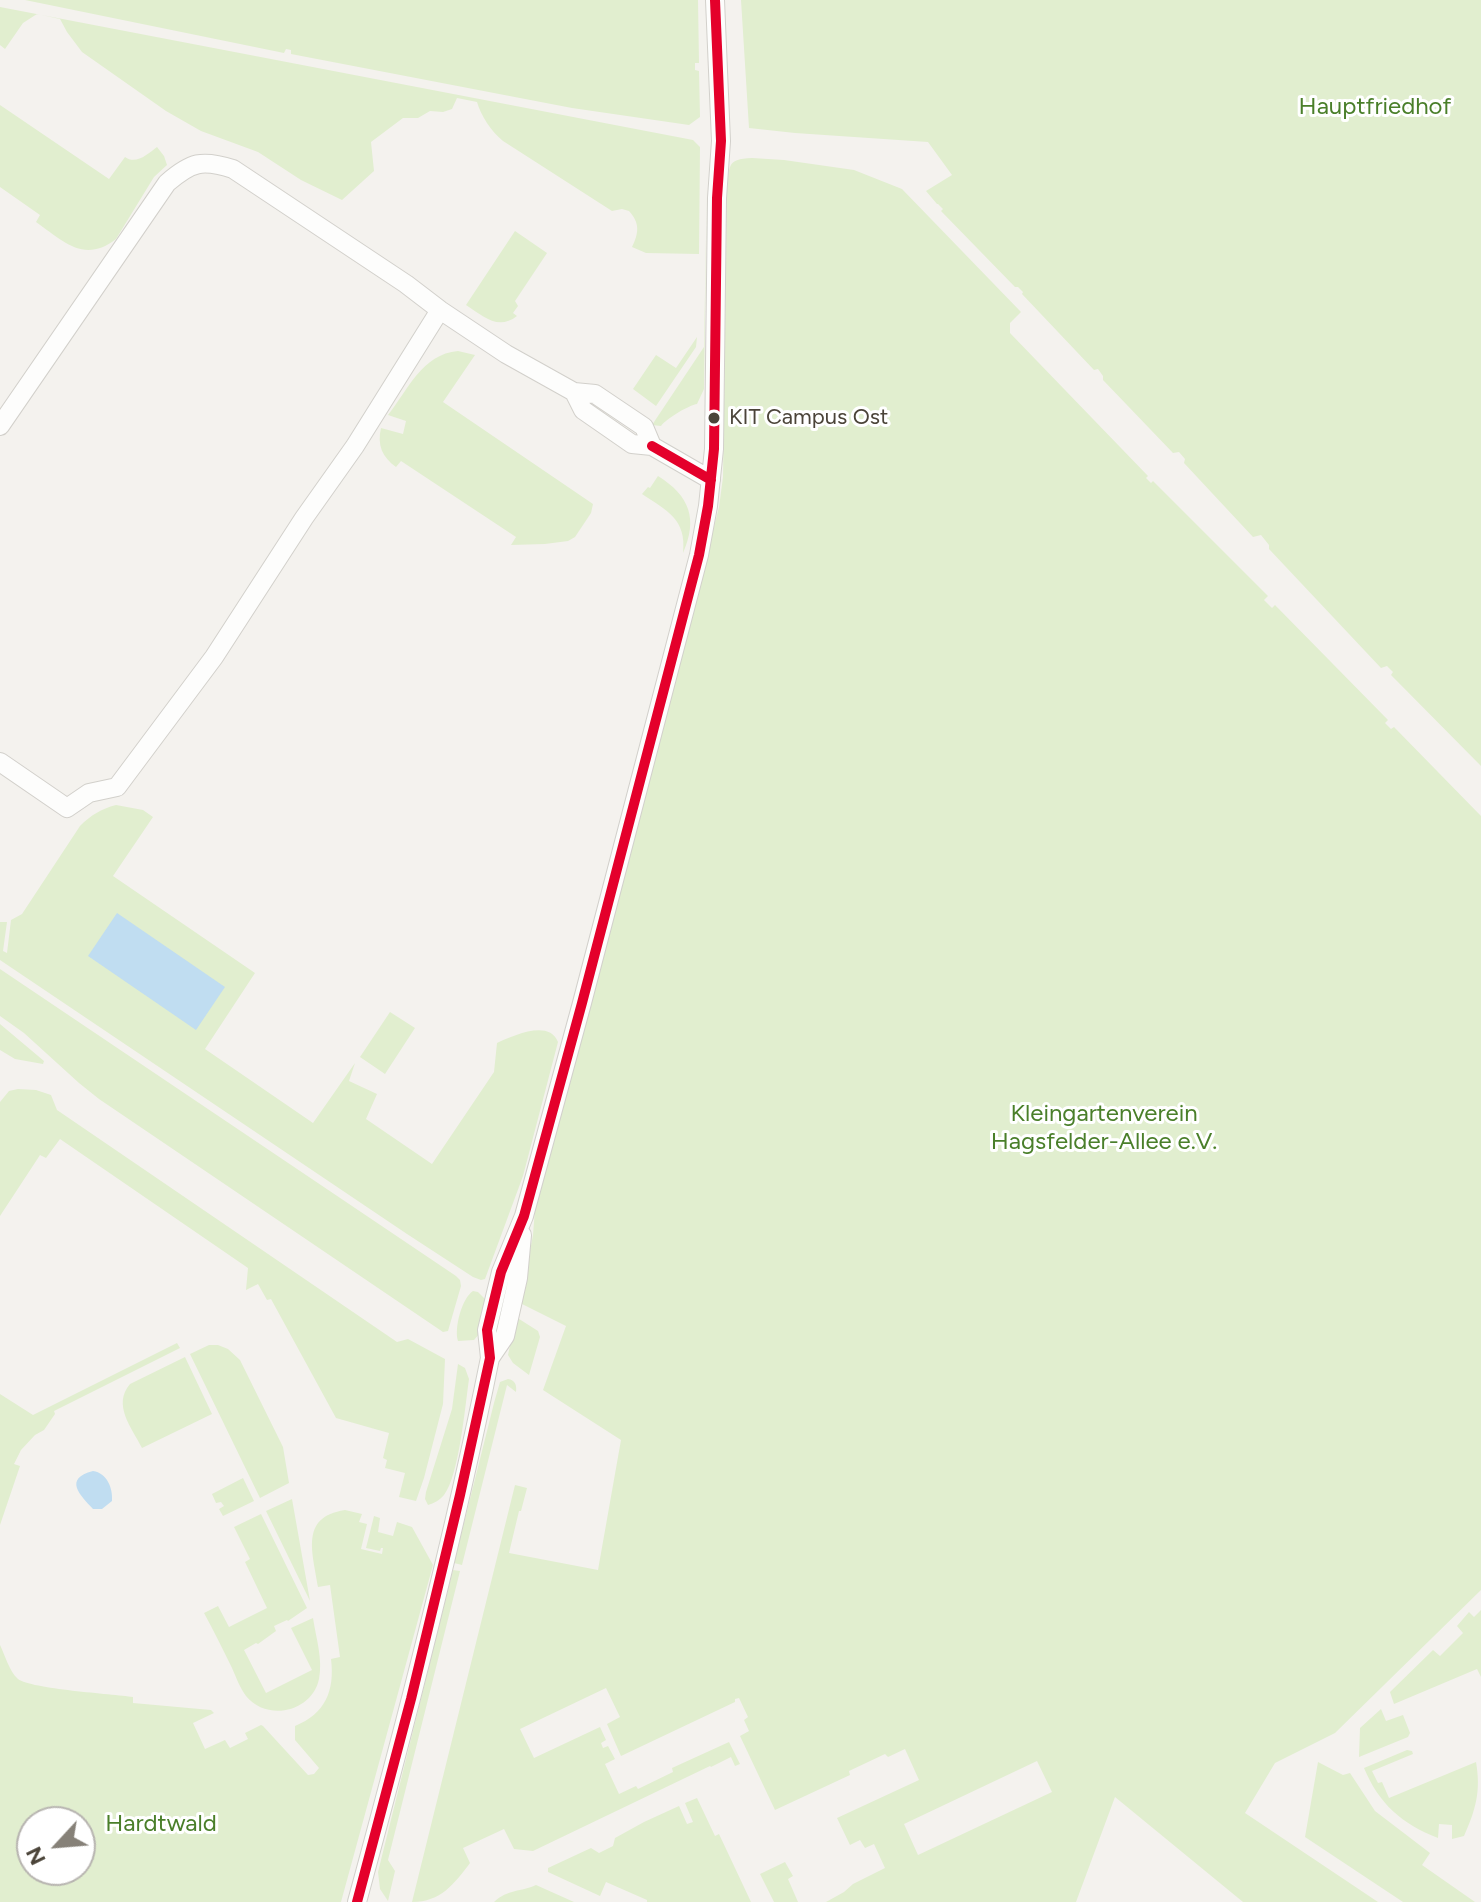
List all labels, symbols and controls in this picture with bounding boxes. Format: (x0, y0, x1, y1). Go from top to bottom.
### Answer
park label: Hauptfriedhof (1299, 93, 1451, 121)
place label: KIT Campus Ost (729, 405, 888, 431)
marker: KIT Campus Ost (706, 410, 722, 426)
park label: Kleingartenverein Hagsfelder-Allee e.V. (991, 1100, 1217, 1156)
north arrow (16, 1806, 96, 1886)
park label: Hardtwald (105, 1810, 217, 1838)
text: N (20, 1842, 52, 1869)

